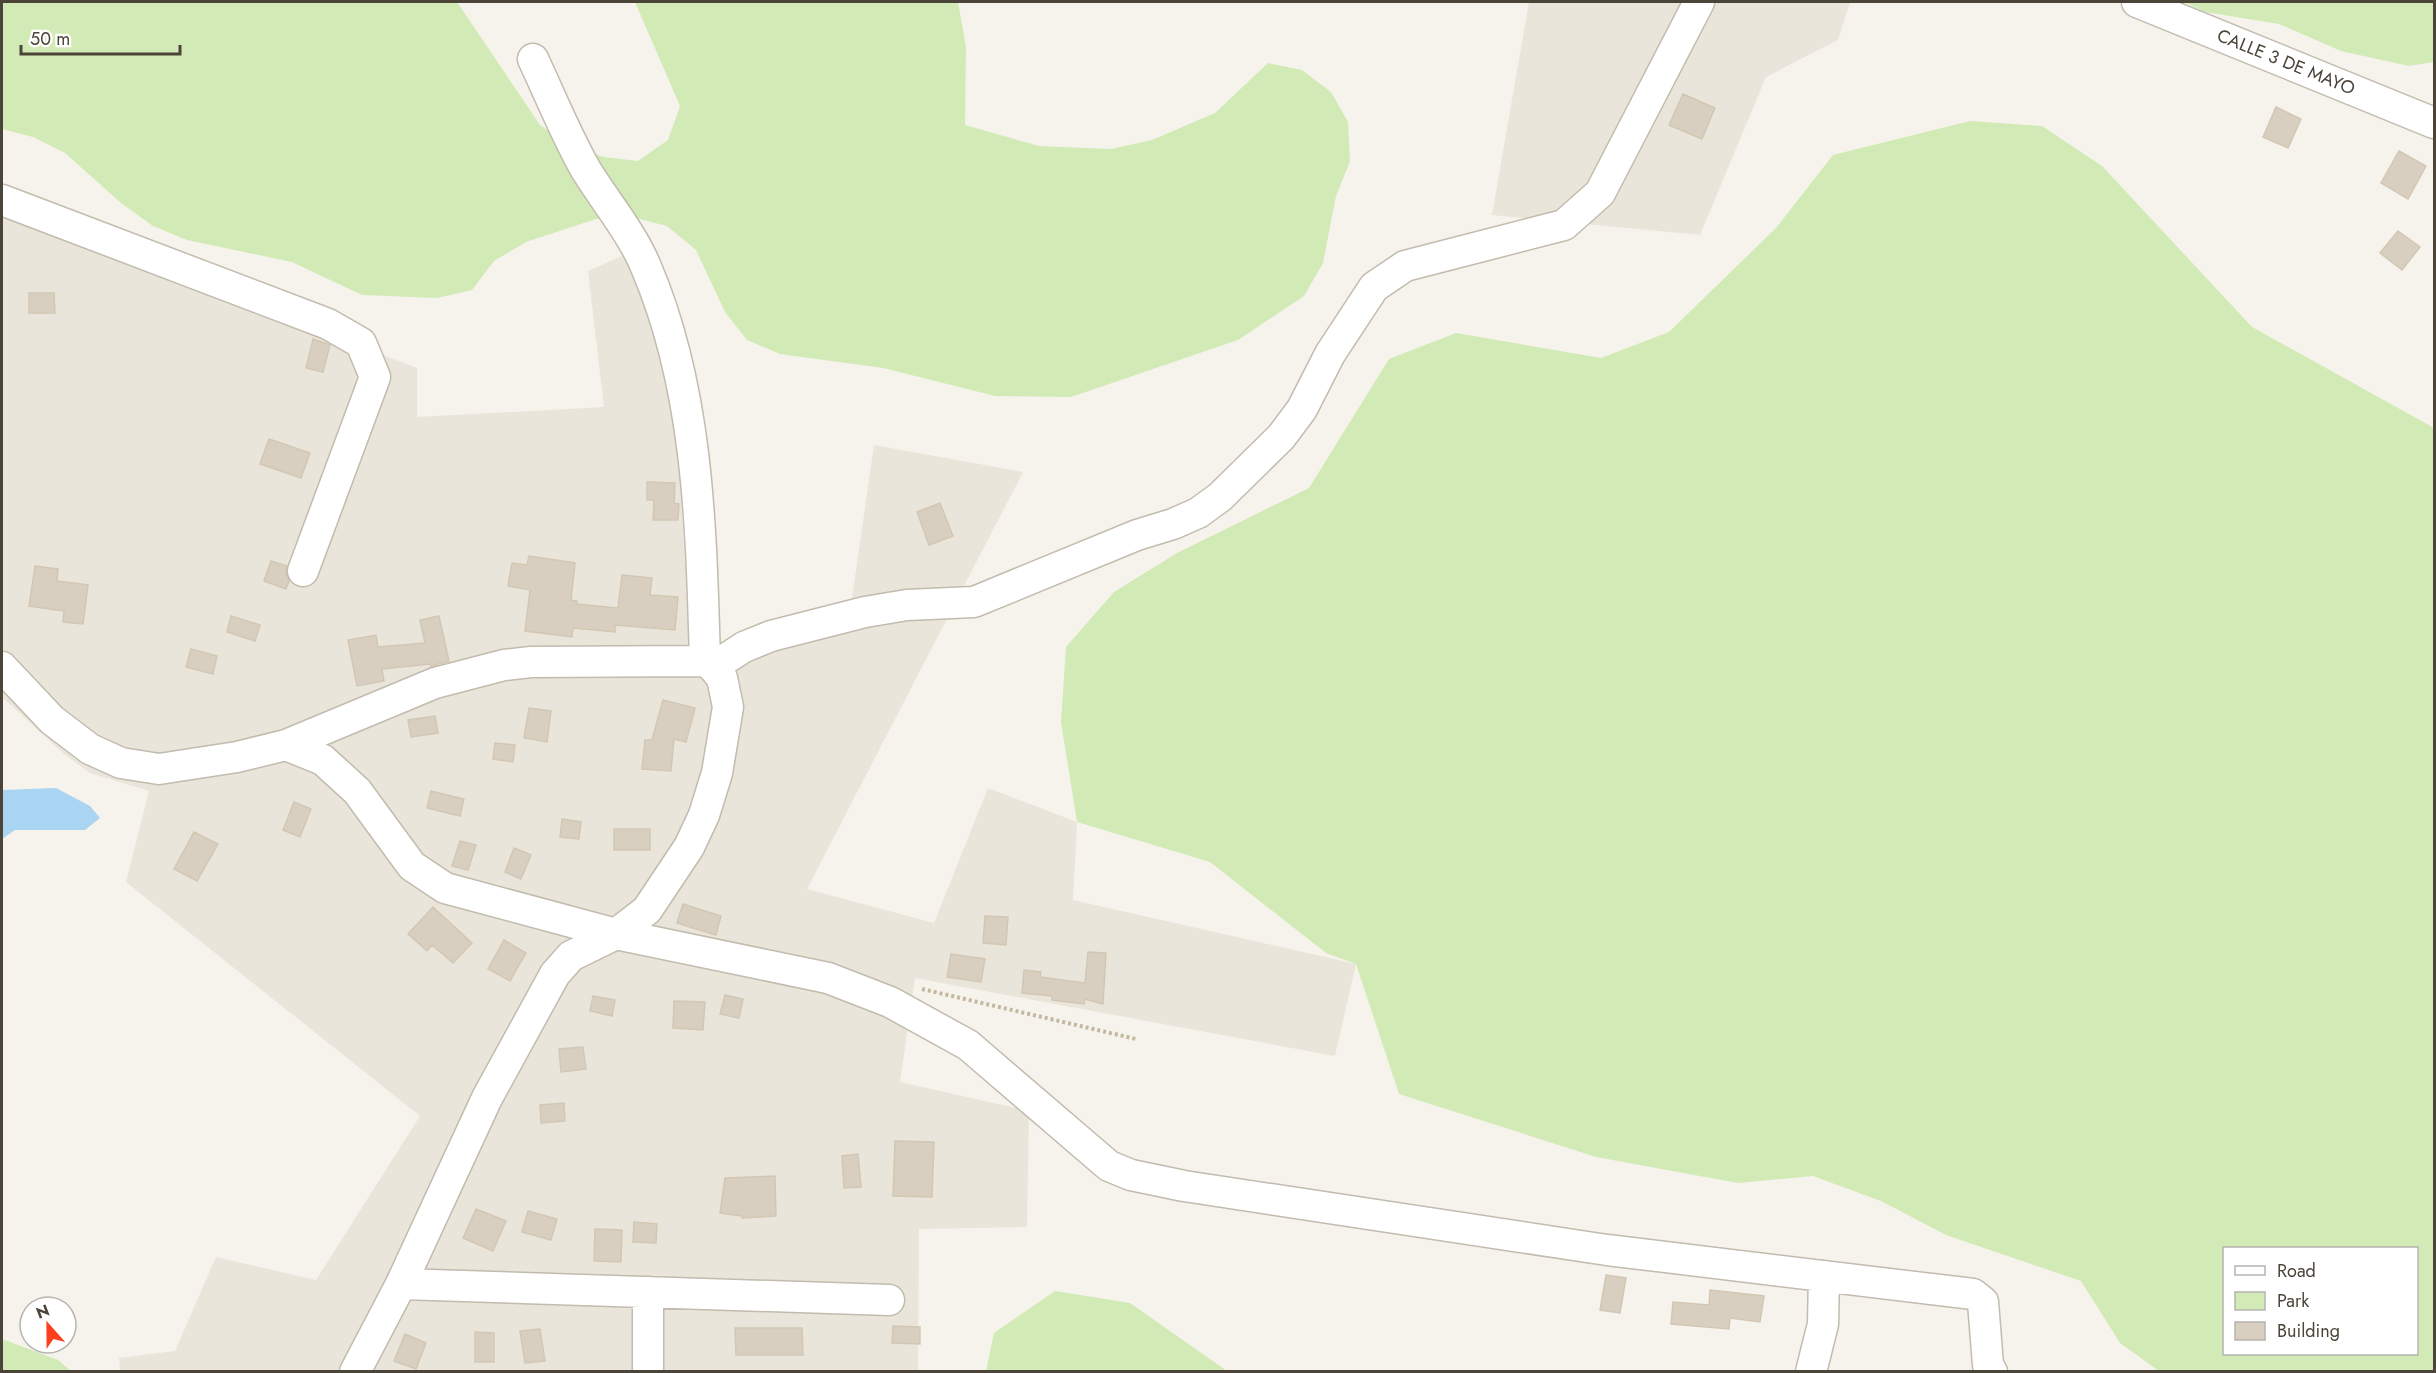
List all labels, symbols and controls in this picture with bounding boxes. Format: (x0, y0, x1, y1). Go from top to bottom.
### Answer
scale bar (21, 18, 180, 56)
street label: CALLE 3 DE MAYO (2213, 22, 2359, 102)
text: 50 m (30, 26, 70, 52)
legend (2223, 1247, 2418, 1355)
text: Road (2277, 1258, 2316, 1284)
text: Park (2277, 1288, 2309, 1314)
north arrow (18, 1295, 78, 1355)
text: N (33, 1298, 53, 1324)
text: Building (2277, 1318, 2340, 1344)

